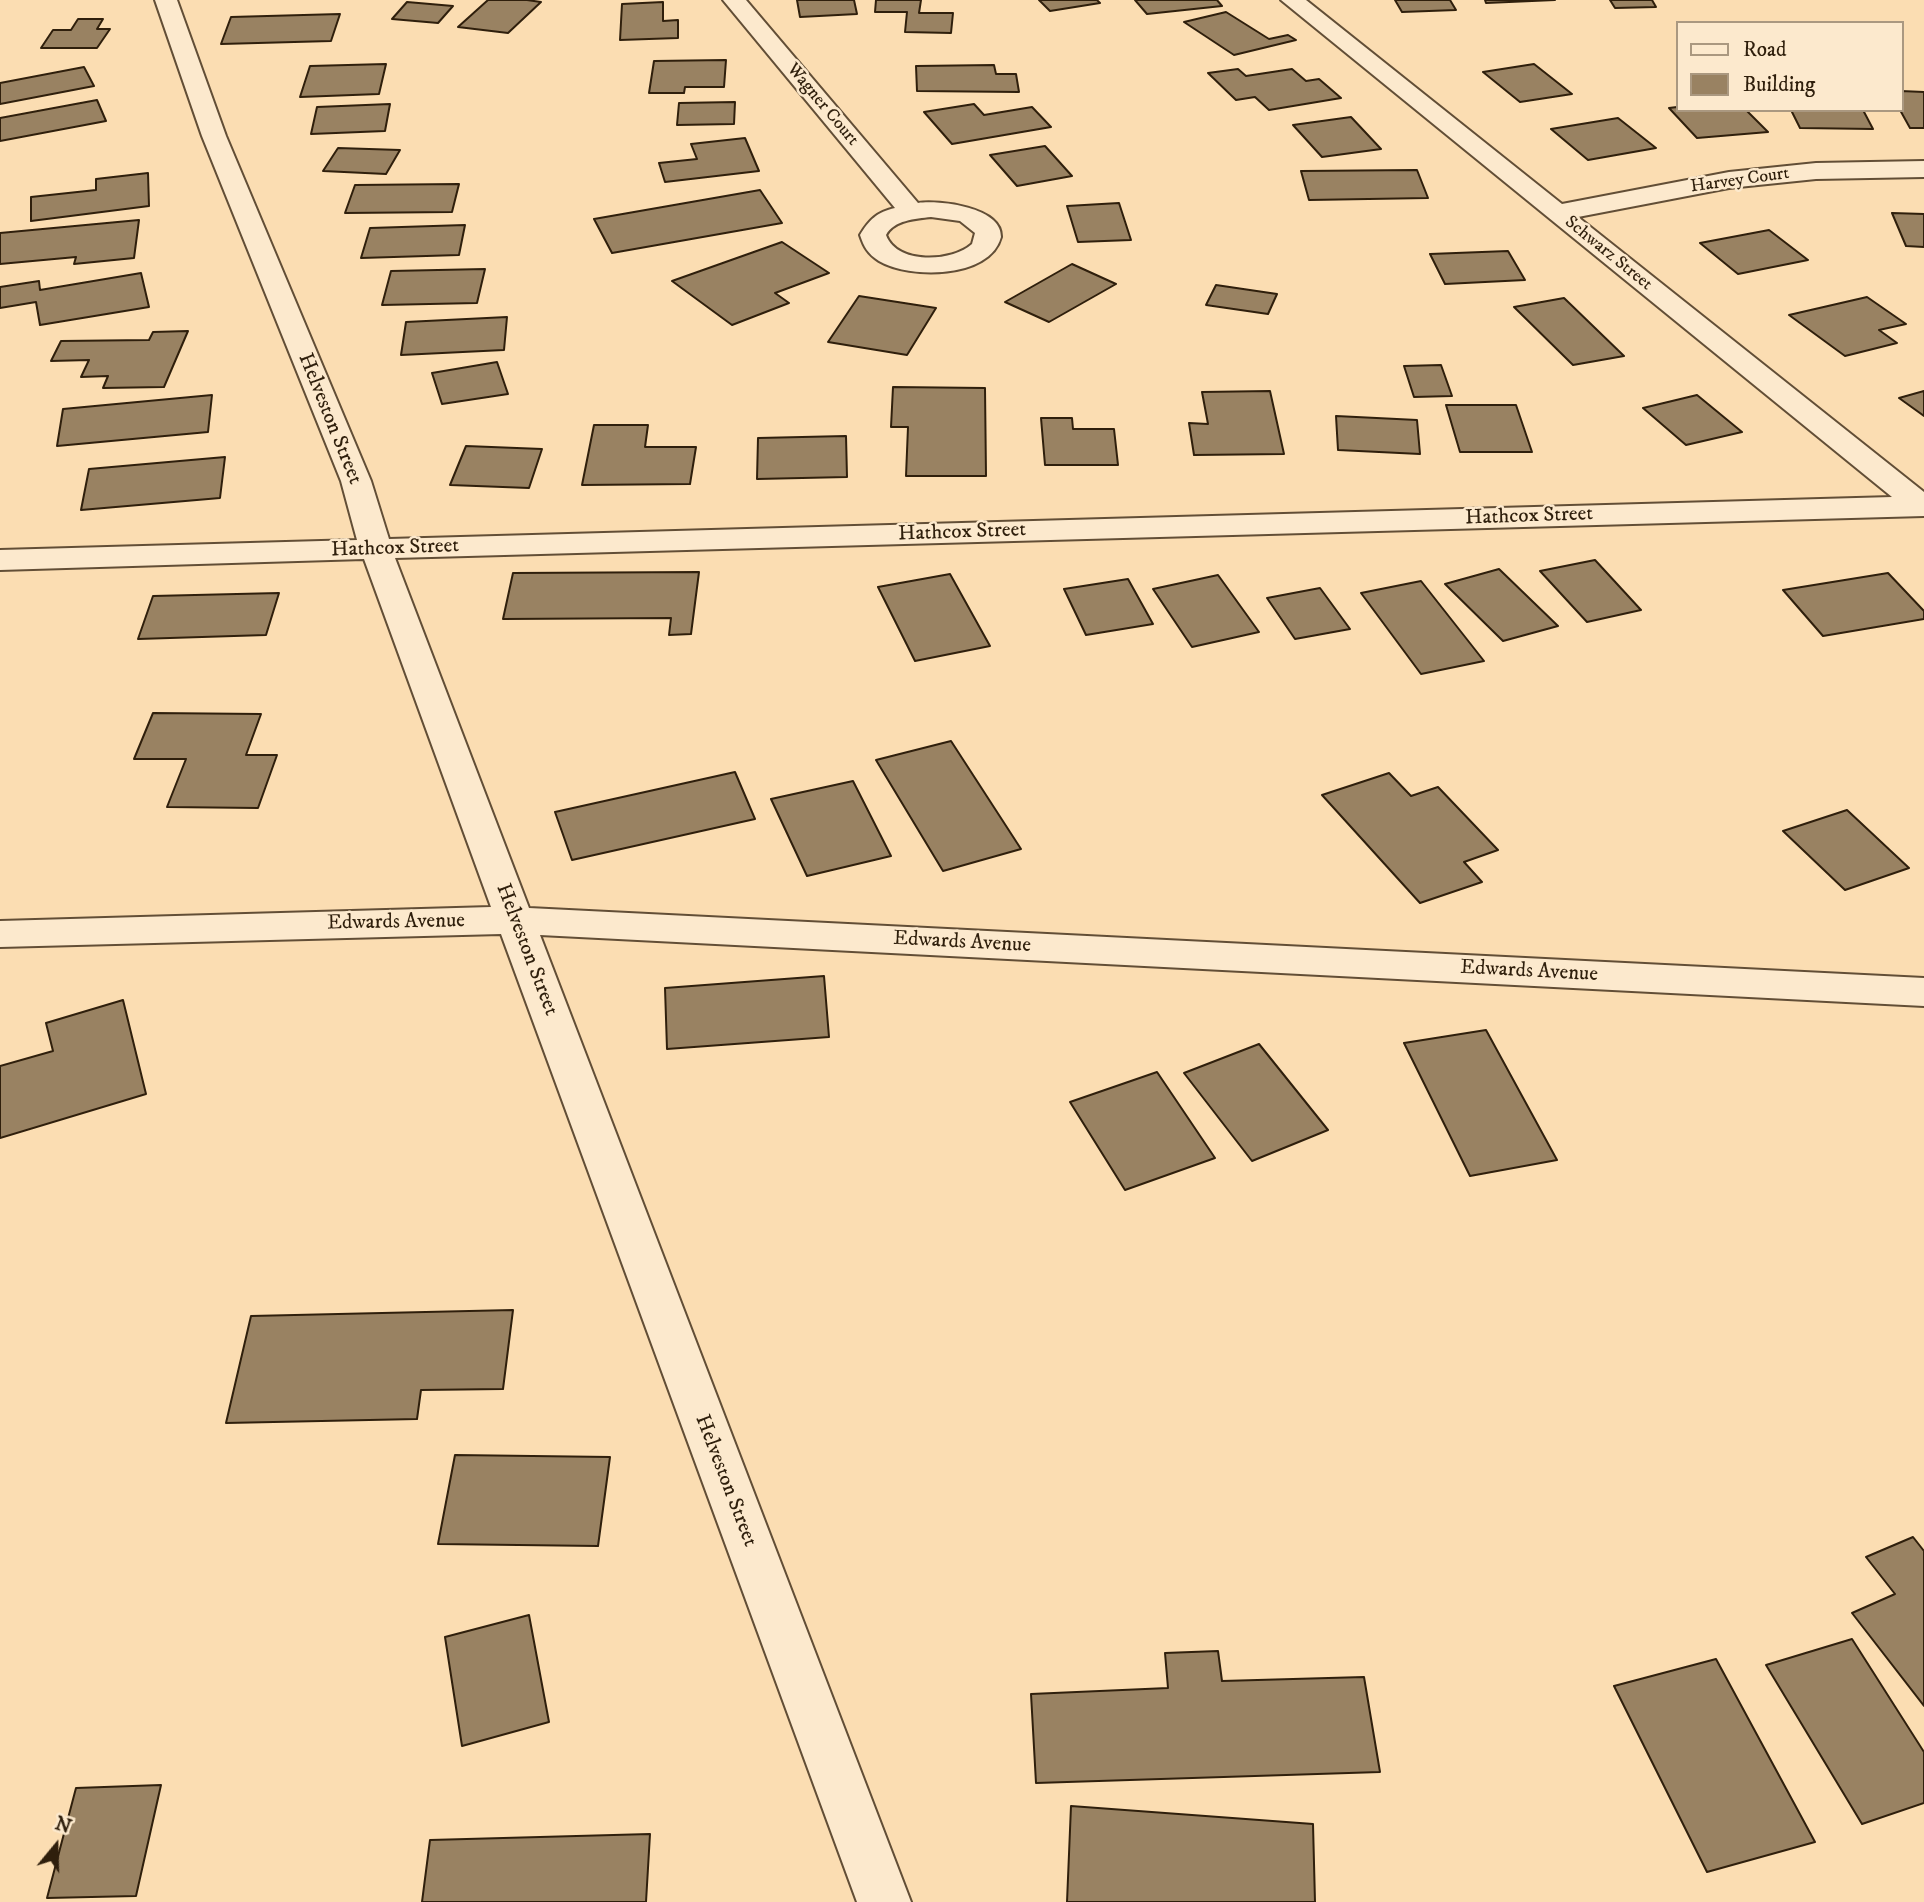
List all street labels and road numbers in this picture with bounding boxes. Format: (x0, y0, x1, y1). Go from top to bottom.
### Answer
street label: Wagner Court (781, 59, 863, 151)
street label: Harvey Court (1689, 163, 1791, 199)
street label: Schwarz Street (1560, 212, 1656, 296)
street label: Helveston Street (291, 350, 367, 488)
street label: Hathcox Street (1465, 502, 1593, 532)
street label: Hathcox Street (898, 518, 1026, 548)
street label: Hathcox Street (331, 534, 459, 564)
street label: Helveston Street (489, 881, 563, 1019)
street label: Edwards Avenue (327, 909, 465, 937)
street label: Edwards Avenue (892, 927, 1032, 959)
street label: Edwards Avenue (1459, 956, 1599, 988)
street label: Helveston Street (688, 1412, 762, 1550)

